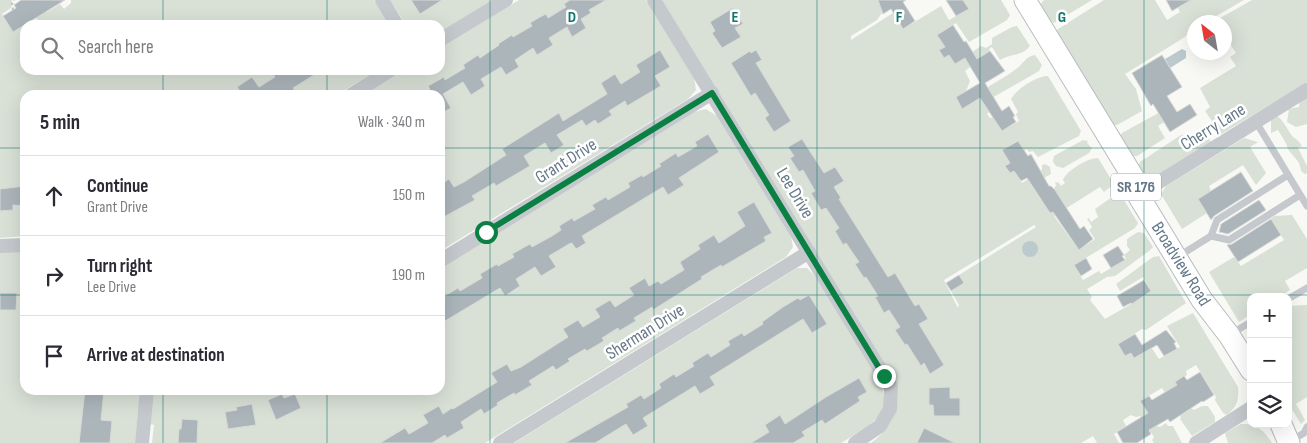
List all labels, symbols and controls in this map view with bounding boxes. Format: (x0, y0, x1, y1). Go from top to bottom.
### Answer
text: D (568, 8, 576, 27)
text: E (732, 8, 739, 27)
text: F (896, 8, 903, 27)
text: G (1058, 8, 1066, 27)
north arrow (1187, 15, 1232, 60)
search box (20, 20, 445, 75)
icon: search (38, 34, 66, 62)
text: Search here (78, 36, 154, 59)
street label: Cherry Lane (1177, 99, 1249, 155)
text: 5 min (40, 110, 80, 135)
text: Walk · 340 m (358, 113, 425, 132)
street label: Grant Drive (531, 134, 601, 188)
street label: Lee Drive (772, 164, 818, 222)
road number: SR 176 (1111, 173, 1161, 200)
text: Continue (87, 175, 148, 198)
icon: ahead (40, 182, 68, 210)
text: 150 m (393, 186, 425, 205)
text: Grant Drive (87, 198, 148, 217)
street label: Broadview Road (1147, 218, 1215, 310)
route start (475, 221, 498, 244)
text: Turn right (87, 255, 152, 278)
icon: right (40, 262, 68, 290)
text: 190 m (392, 266, 425, 285)
text: Lee Drive (87, 278, 136, 297)
map controls (1247, 293, 1292, 428)
button: + (1247, 293, 1292, 338)
street label: Sherman Drive (602, 300, 688, 364)
button: − (1247, 338, 1292, 383)
icon: arrive (40, 342, 68, 370)
text: Arrive at destination (87, 344, 225, 367)
route end (873, 365, 896, 388)
button: layers (1247, 383, 1292, 428)

